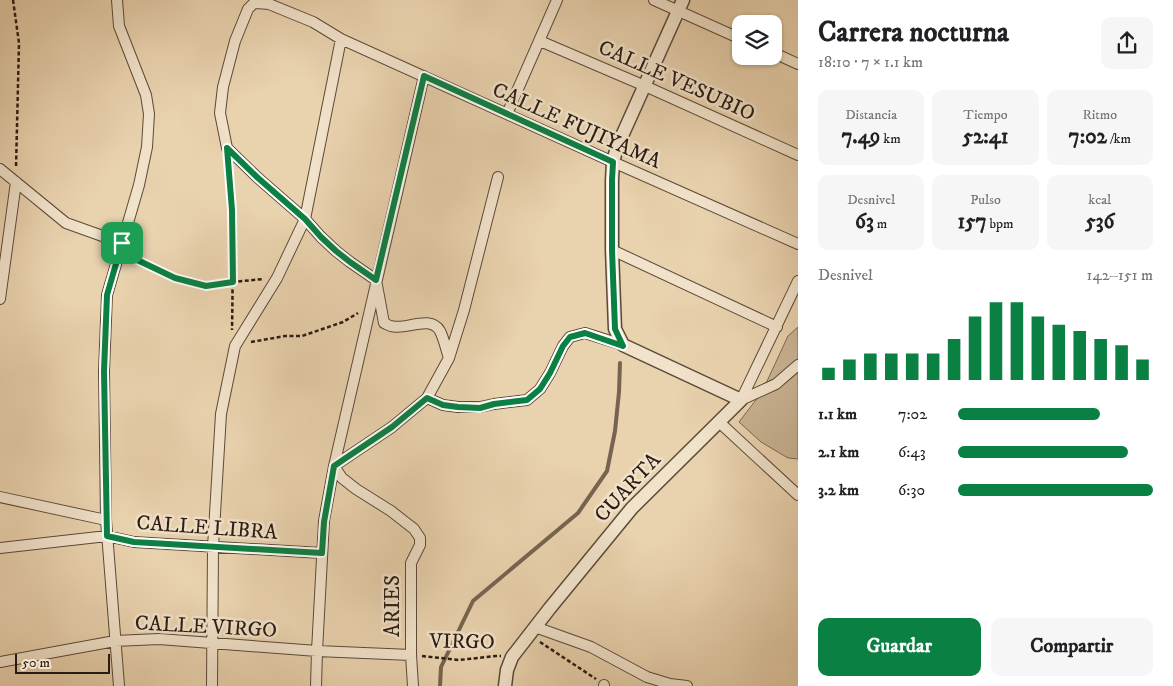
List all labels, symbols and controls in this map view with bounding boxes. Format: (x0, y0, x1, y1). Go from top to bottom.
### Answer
map controls (732, 15, 782, 65)
button: layers (732, 15, 782, 65)
text: Carrera nocturna (818, 15, 1009, 50)
button: share (1101, 17, 1153, 69)
street label: CALLE VESUBIO (594, 35, 759, 127)
text: 18:10 · 7 × 1.1 km (818, 52, 923, 72)
street label: CALLE FUJIYAMA (488, 77, 666, 175)
text: Distancia (845, 106, 897, 124)
text: Tiempo (963, 106, 1008, 124)
text: Ritmo (1083, 106, 1117, 124)
text: 7.49 (842, 124, 880, 150)
text: 52:41 (962, 124, 1009, 150)
text: 7:02 (1069, 124, 1107, 150)
text: km (880, 130, 901, 148)
text: /km (1107, 130, 1131, 148)
text: Desnivel (847, 191, 895, 209)
text: Pulso (970, 191, 1001, 209)
text: kcal (1088, 191, 1111, 209)
text: 63 (855, 209, 874, 235)
text: 157 (957, 209, 986, 235)
text: 536 (1085, 209, 1114, 235)
text: m (874, 215, 887, 233)
text: bpm (986, 215, 1014, 233)
pin (101, 222, 143, 264)
icon: arrive (108, 229, 136, 257)
text: Desnivel (818, 265, 873, 285)
text: 142–151 m (1087, 265, 1153, 285)
text: 1.1 km (818, 404, 857, 424)
text: 7:02 (898, 404, 927, 424)
text: 2.1 km (818, 442, 859, 462)
text: 6:43 (898, 442, 926, 462)
street label: CUARTA (589, 447, 667, 528)
text: 3.2 km (818, 480, 859, 500)
text: 6:30 (898, 480, 925, 500)
street label: CALLE LIBRA (136, 510, 279, 546)
street label: ARIES (380, 575, 406, 637)
street label: CALLE VIRGO (134, 610, 278, 644)
button: Guardar (818, 618, 981, 676)
button: Compartir (991, 618, 1153, 676)
street label: VIRGO (428, 628, 495, 656)
scale bar (15, 651, 110, 674)
text: 50 m (22, 654, 50, 672)

